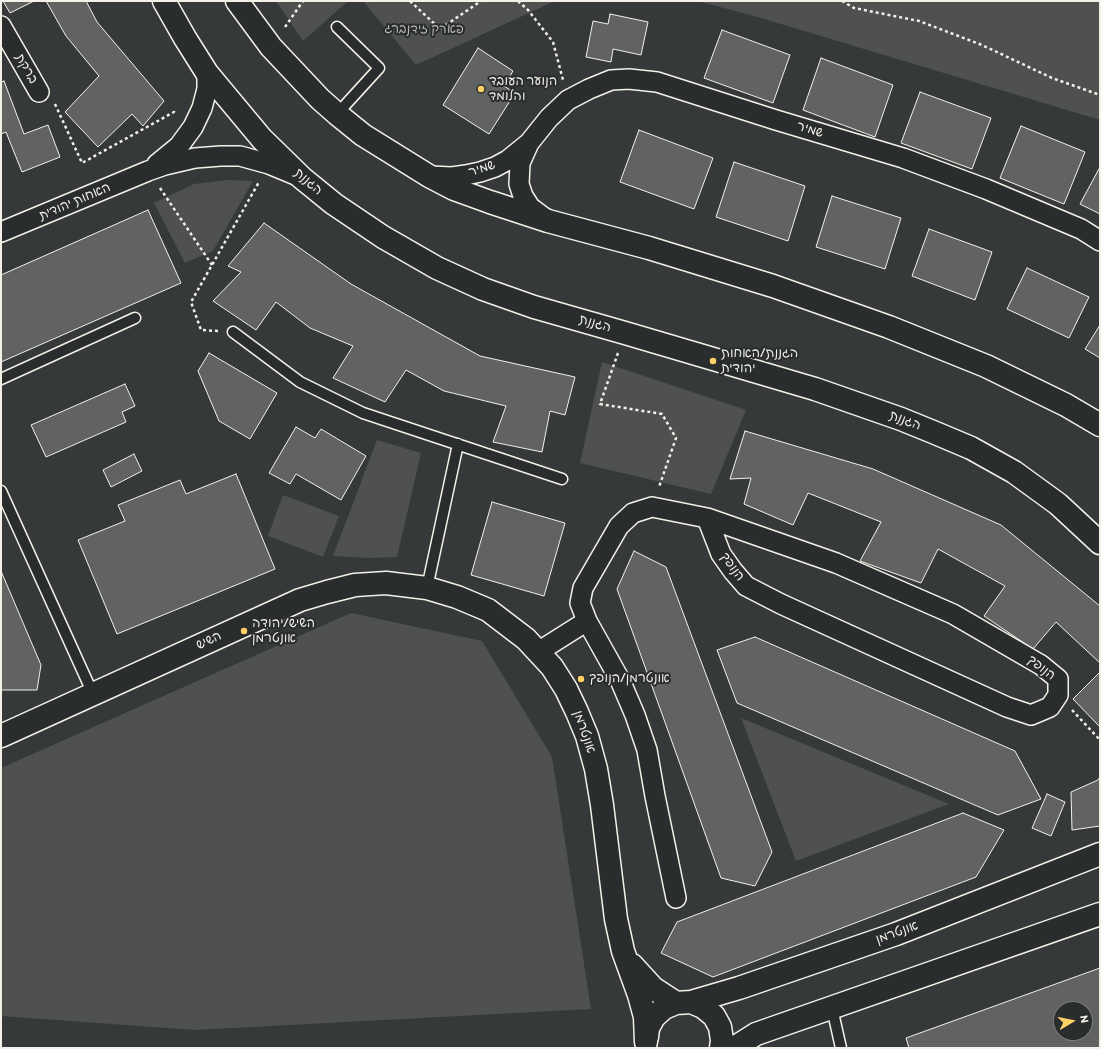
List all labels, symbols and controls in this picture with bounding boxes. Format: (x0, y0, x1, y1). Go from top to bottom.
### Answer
park label: פארק זידנברג (384, 22, 464, 38)
street label: ברקת (11, 51, 41, 87)
place label: הנוער העובד והלומד (489, 74, 557, 105)
marker: הנוער העובד והלומד (476, 84, 486, 94)
street label: שמיר (795, 119, 825, 141)
street label: שמיר (467, 157, 497, 181)
street label: הגננת (290, 165, 326, 199)
street label: האחות יהודית (37, 180, 113, 224)
street label: הגננת (577, 312, 613, 336)
place label: הגננת/האחות יהודית (721, 346, 798, 377)
marker: הגננת/האחות יהודית (708, 356, 718, 366)
street label: הגננת (887, 408, 923, 434)
street label: הנופך (716, 550, 748, 584)
place label: השיש/יהודה אונטרמן (252, 616, 315, 647)
marker: השיש/יהודה אונטרמן (239, 626, 249, 636)
street label: השיש (194, 628, 224, 654)
street label: הנופך (1024, 652, 1058, 684)
place label: אונטרמן/הנופך (589, 671, 670, 687)
marker: אונטרמן/הנופך (576, 674, 586, 684)
street label: אונטרמן (569, 709, 599, 755)
street label: אונטרמן (874, 918, 920, 948)
north arrow (1053, 1001, 1093, 1041)
text: N (1077, 1014, 1091, 1024)

